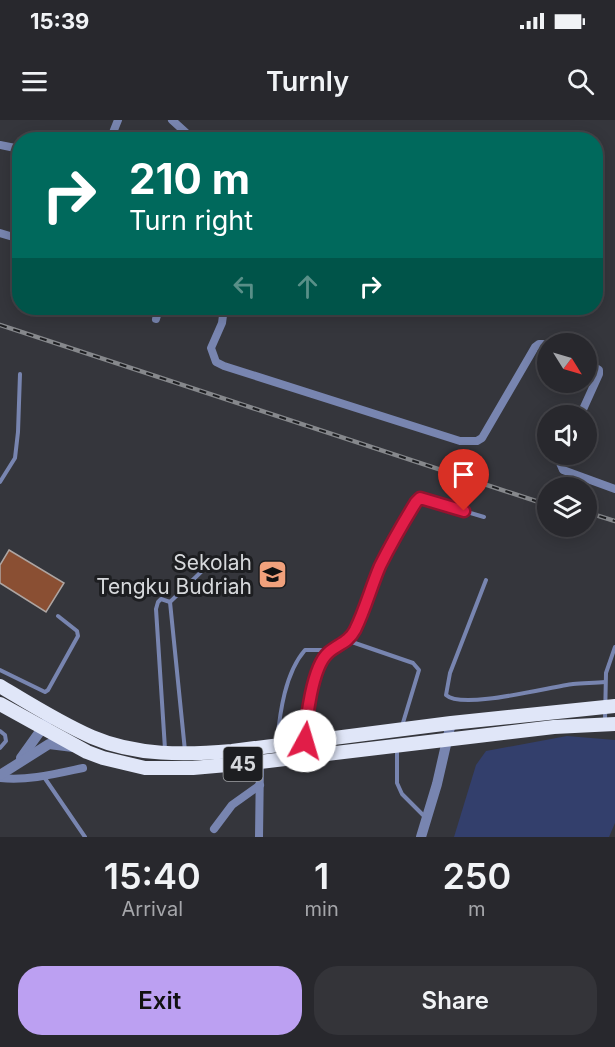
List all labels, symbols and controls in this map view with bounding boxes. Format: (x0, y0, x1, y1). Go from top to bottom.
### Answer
text: 15:39 (30, 8, 89, 34)
icon: menu (18, 65, 51, 98)
text: Turnly (266, 65, 349, 98)
icon: search (564, 65, 597, 98)
text: 210 m (129, 153, 250, 204)
icon: right (30, 156, 108, 234)
text: Turn right (129, 204, 253, 237)
icon: left (228, 270, 261, 303)
icon: ahead (291, 270, 324, 303)
icon: right (354, 270, 387, 303)
north arrow (537, 333, 597, 393)
map controls (537, 333, 597, 537)
button: sound (537, 405, 597, 465)
pin (438, 449, 489, 511)
icon: arrive (447, 458, 480, 491)
button: layers (537, 477, 597, 537)
place label: Sekolah Tengku Budriah (96, 550, 252, 599)
school or university icon: Sekolah Tengku Budriah (257, 559, 289, 591)
position arrow (273, 709, 337, 773)
road number: 45 (224, 747, 262, 781)
text: 15:40 (104, 854, 201, 898)
text: 1 (314, 854, 329, 898)
text: 250 (442, 854, 511, 898)
text: Arrival (121, 897, 183, 921)
text: min (305, 897, 339, 921)
text: m (468, 897, 486, 921)
button: Exit (18, 966, 302, 1035)
button: Share (314, 966, 597, 1035)

